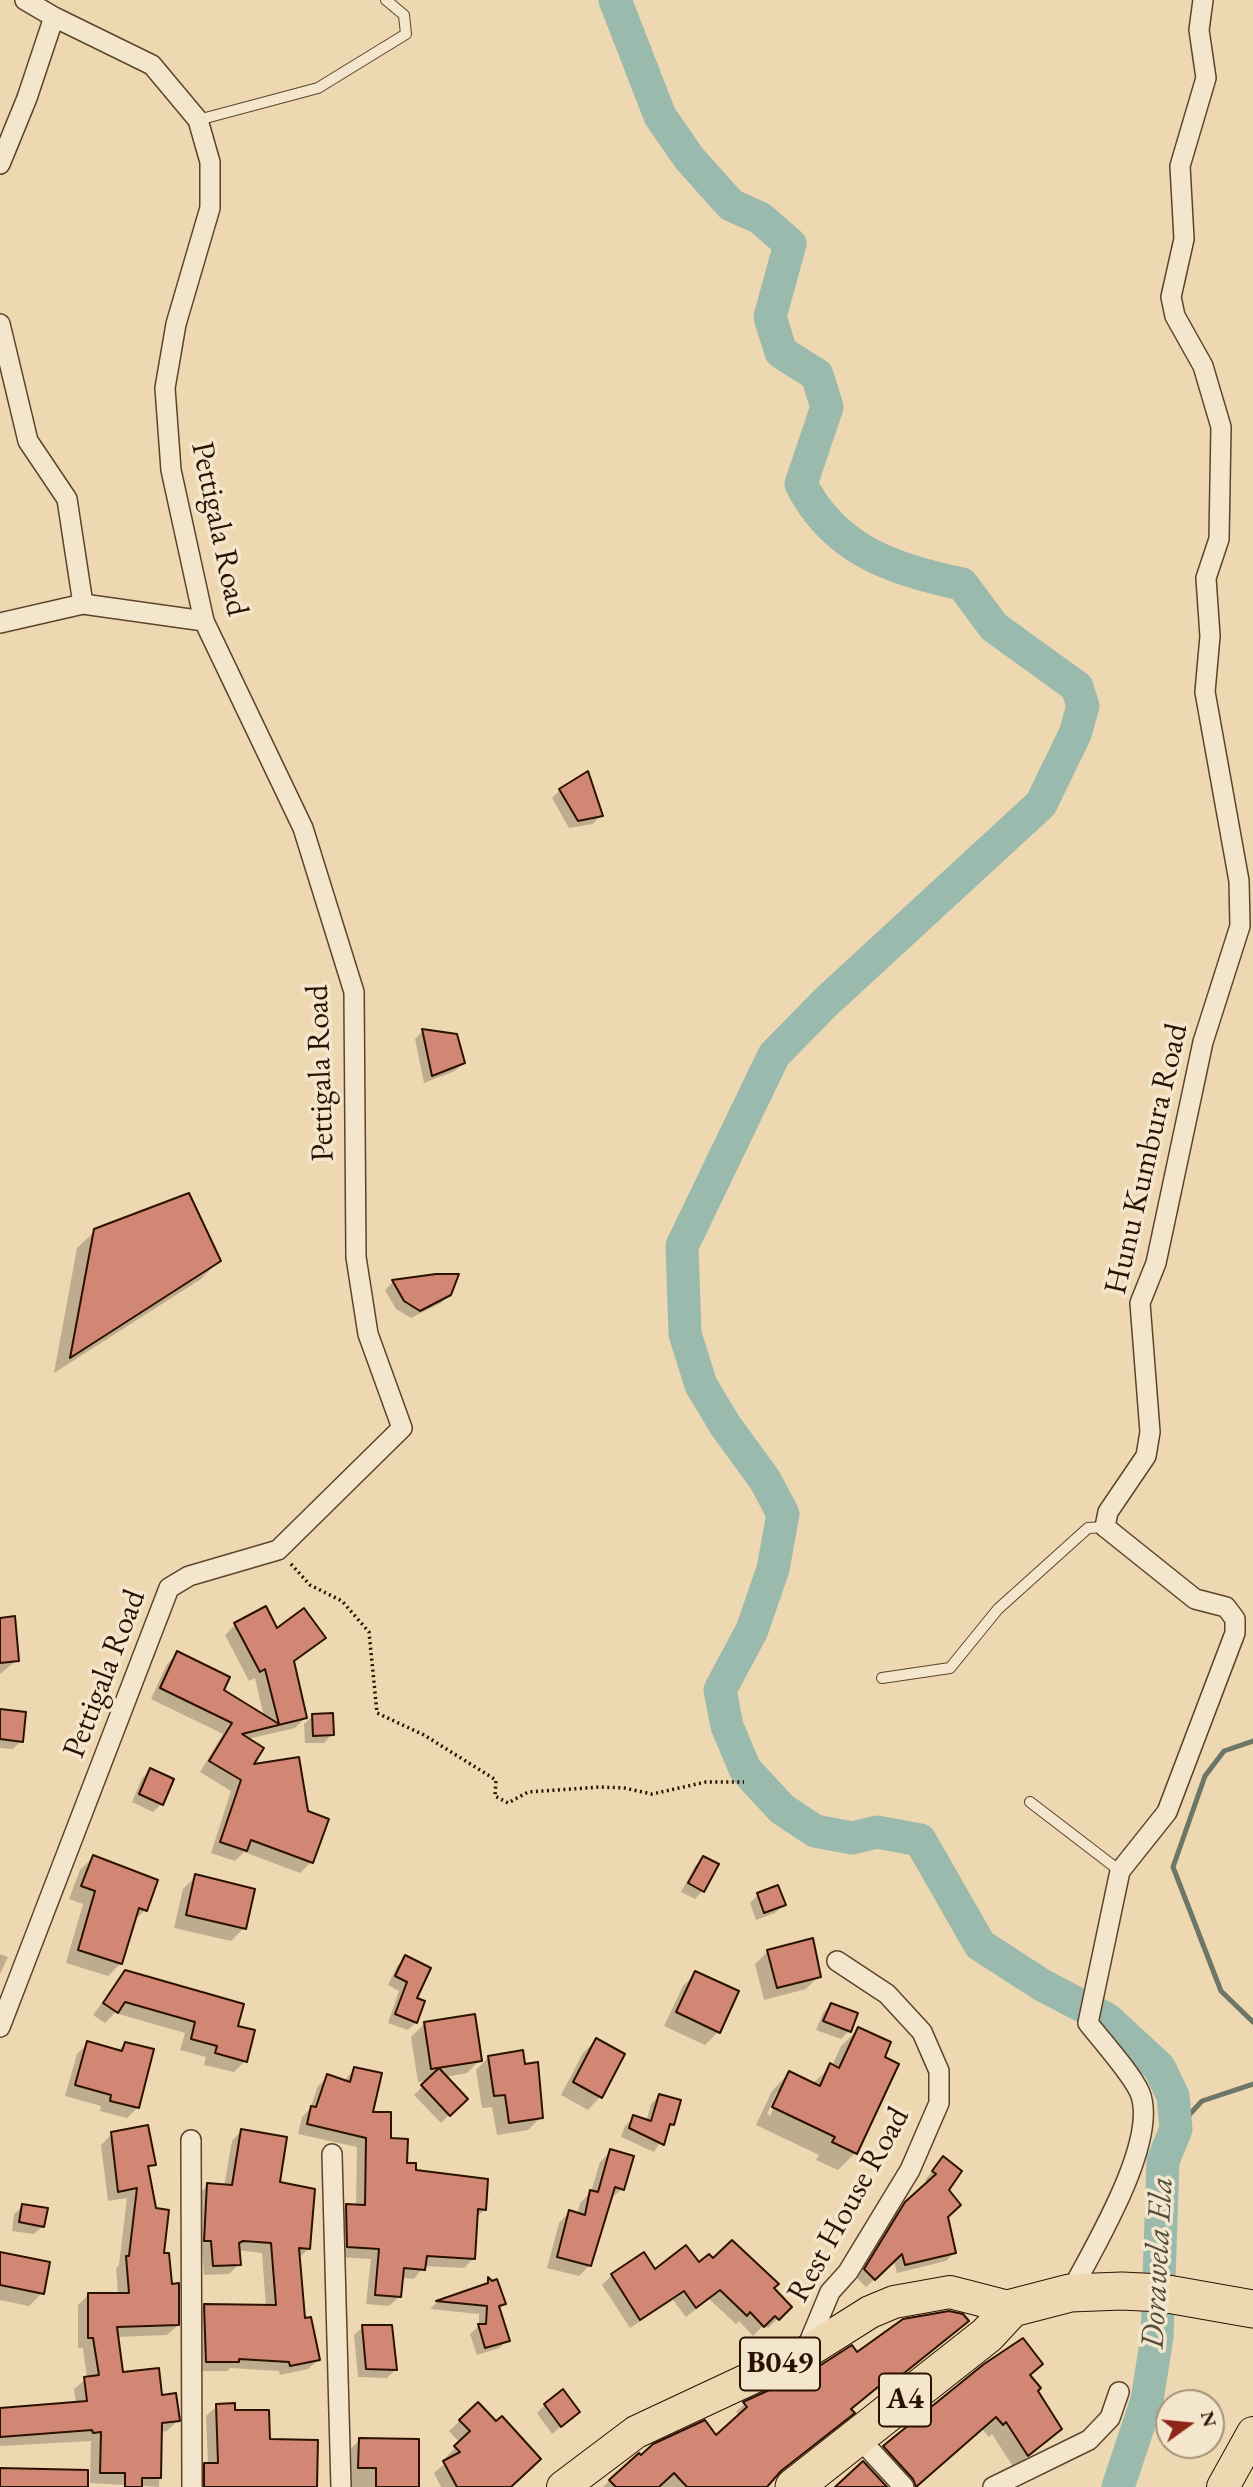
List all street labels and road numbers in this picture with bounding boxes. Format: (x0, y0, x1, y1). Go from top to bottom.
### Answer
street label: Pettigala Road (182, 438, 256, 620)
street label: Pettigala Road (299, 984, 343, 1162)
street label: Hunu Kumbura Road (1097, 1020, 1197, 1298)
street label: Pettigala Road (55, 1585, 155, 1763)
street label: Rest House Road (780, 2101, 918, 2309)
road number: B049 (740, 2338, 820, 2390)
road number: A4 (879, 2374, 931, 2426)

